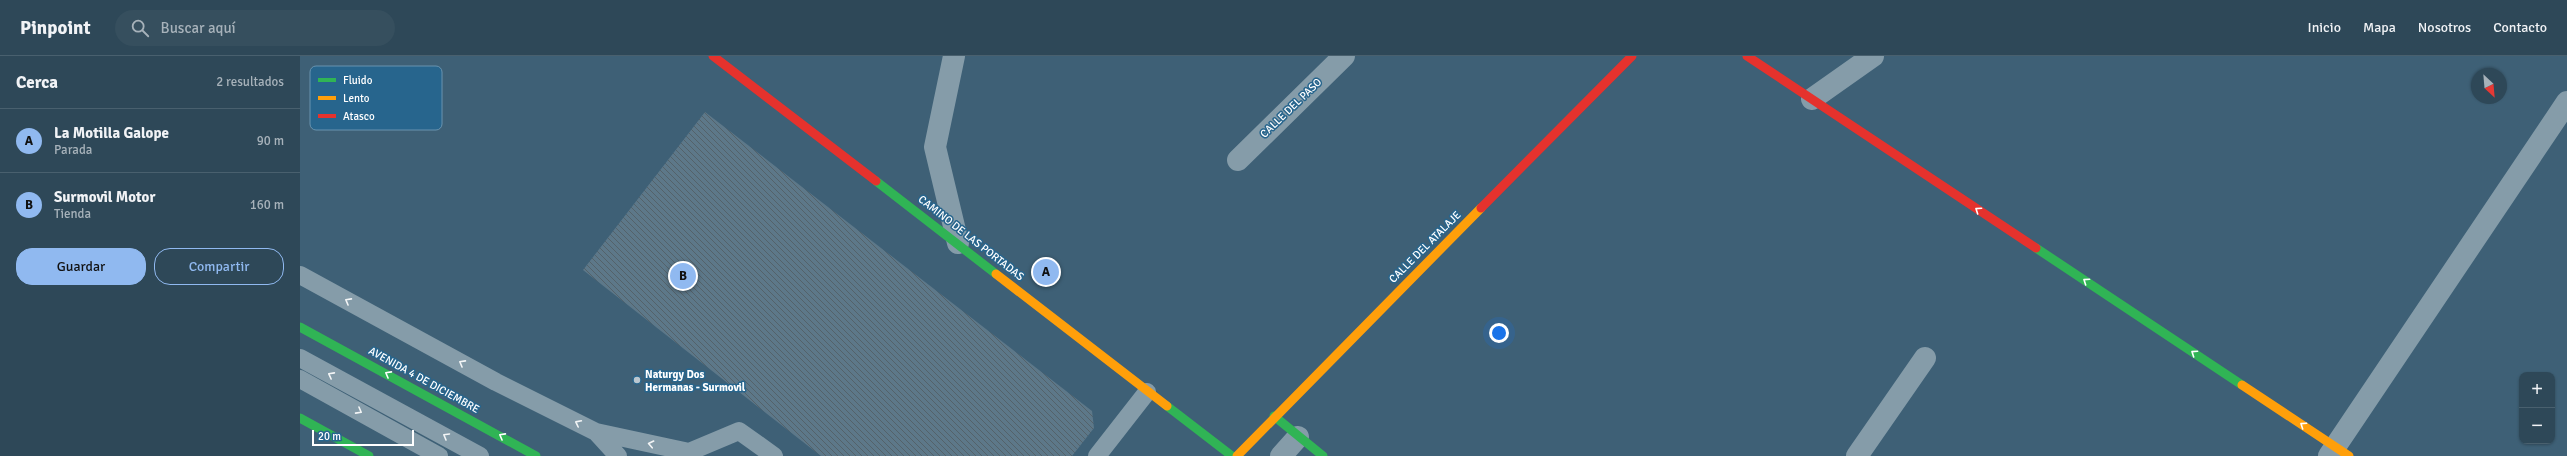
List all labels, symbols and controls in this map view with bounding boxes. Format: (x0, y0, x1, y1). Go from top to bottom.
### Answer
search box (115, 10, 395, 46)
text: Pinpoint (20, 16, 91, 40)
icon: search (129, 17, 151, 39)
text: Buscar aquí (161, 19, 236, 37)
text: Inicio (2308, 19, 2341, 36)
text: Mapa (2363, 19, 2396, 36)
text: Nosotros (2418, 19, 2471, 36)
text: Contacto (2493, 19, 2547, 36)
legend (310, 66, 442, 130)
north arrow (2471, 68, 2507, 104)
text: Cerca (16, 72, 58, 93)
text: 2 resultados (216, 74, 284, 90)
text: Fluido (343, 74, 373, 87)
street label: CALLE DEL PASO (1258, 75, 1324, 141)
text: Lento (343, 92, 370, 105)
text: Atasco (343, 110, 375, 123)
text: La Motilla Galope (54, 124, 169, 142)
text: A (25, 133, 33, 149)
text: 90 m (257, 133, 284, 149)
text: Parada (54, 142, 92, 158)
text: Surmovil Motor (54, 188, 155, 206)
street label: CAMINO DE LAS PORTADAS (916, 193, 1026, 283)
text: B (25, 197, 33, 213)
text: 160 m (250, 197, 284, 213)
text: Tienda (54, 206, 91, 222)
one-way arrow (1975, 207, 1982, 214)
street label: CALLE DEL ATALAJE (1386, 208, 1464, 286)
button: Guardar (16, 248, 146, 285)
button: Compartir (154, 248, 284, 285)
pin: A (1033, 257, 1059, 287)
pin: B (670, 261, 696, 291)
one-way arrow (2083, 279, 2090, 286)
one-way arrow (345, 299, 352, 306)
your location (1489, 323, 1509, 343)
street label: AVENIDA 4 DE DICIEMBRE (366, 344, 482, 416)
one-way arrow (2192, 351, 2199, 358)
one-way arrow (459, 361, 466, 368)
place label: Naturgy Dos Hermanas - Surmovil (645, 368, 746, 394)
one-way arrow (328, 372, 335, 380)
one-way arrow (385, 372, 392, 379)
map controls (2519, 372, 2555, 444)
button: + (2519, 372, 2555, 408)
marker: Naturgy Dos Hermanas - Surmovil (632, 375, 642, 385)
one-way arrow (354, 407, 362, 414)
button: − (2519, 408, 2555, 444)
one-way arrow (574, 420, 582, 428)
one-way arrow (2300, 422, 2307, 430)
scale bar (312, 428, 414, 447)
text: 20 m (318, 430, 341, 443)
one-way arrow (443, 434, 450, 441)
one-way arrow (499, 434, 506, 441)
one-way arrow (648, 440, 654, 448)

